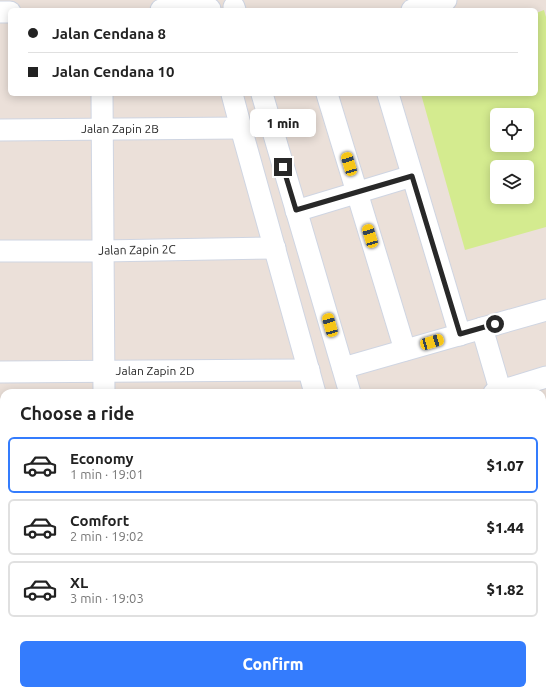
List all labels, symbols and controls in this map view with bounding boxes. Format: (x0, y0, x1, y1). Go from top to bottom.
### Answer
text: Jalan Cendana 8 (52, 25, 166, 42)
text: Jalan Cendana 10 (52, 63, 175, 80)
map controls (490, 108, 534, 204)
button: locate (490, 108, 534, 152)
callout: 1 min (250, 109, 316, 137)
text: 1 min (266, 116, 300, 130)
street label: Jalan Zapin 2B (81, 122, 159, 135)
car (340, 151, 358, 177)
route end (274, 158, 292, 176)
button: layers (490, 160, 534, 204)
car (361, 223, 379, 249)
street label: Jalan Zapin 2C (98, 242, 177, 257)
car (321, 312, 339, 338)
route start (486, 315, 504, 333)
car (419, 333, 445, 351)
street label: Jalan Zapin 2D (116, 364, 194, 377)
text: Choose a ride (20, 403, 134, 423)
icon: car (22, 447, 58, 483)
text: Economy (70, 450, 134, 467)
text: $1.07 (486, 457, 524, 474)
text: 1 min · 19:01 (70, 467, 144, 481)
icon: car (22, 509, 58, 545)
text: Comfort (70, 512, 129, 529)
text: $1.44 (486, 519, 524, 536)
text: 2 min · 19:02 (70, 529, 144, 543)
icon: car (22, 571, 58, 607)
text: XL (70, 574, 88, 591)
text: $1.82 (486, 581, 524, 598)
text: 3 min · 19:03 (70, 591, 144, 605)
button: Confirm (20, 641, 526, 687)

